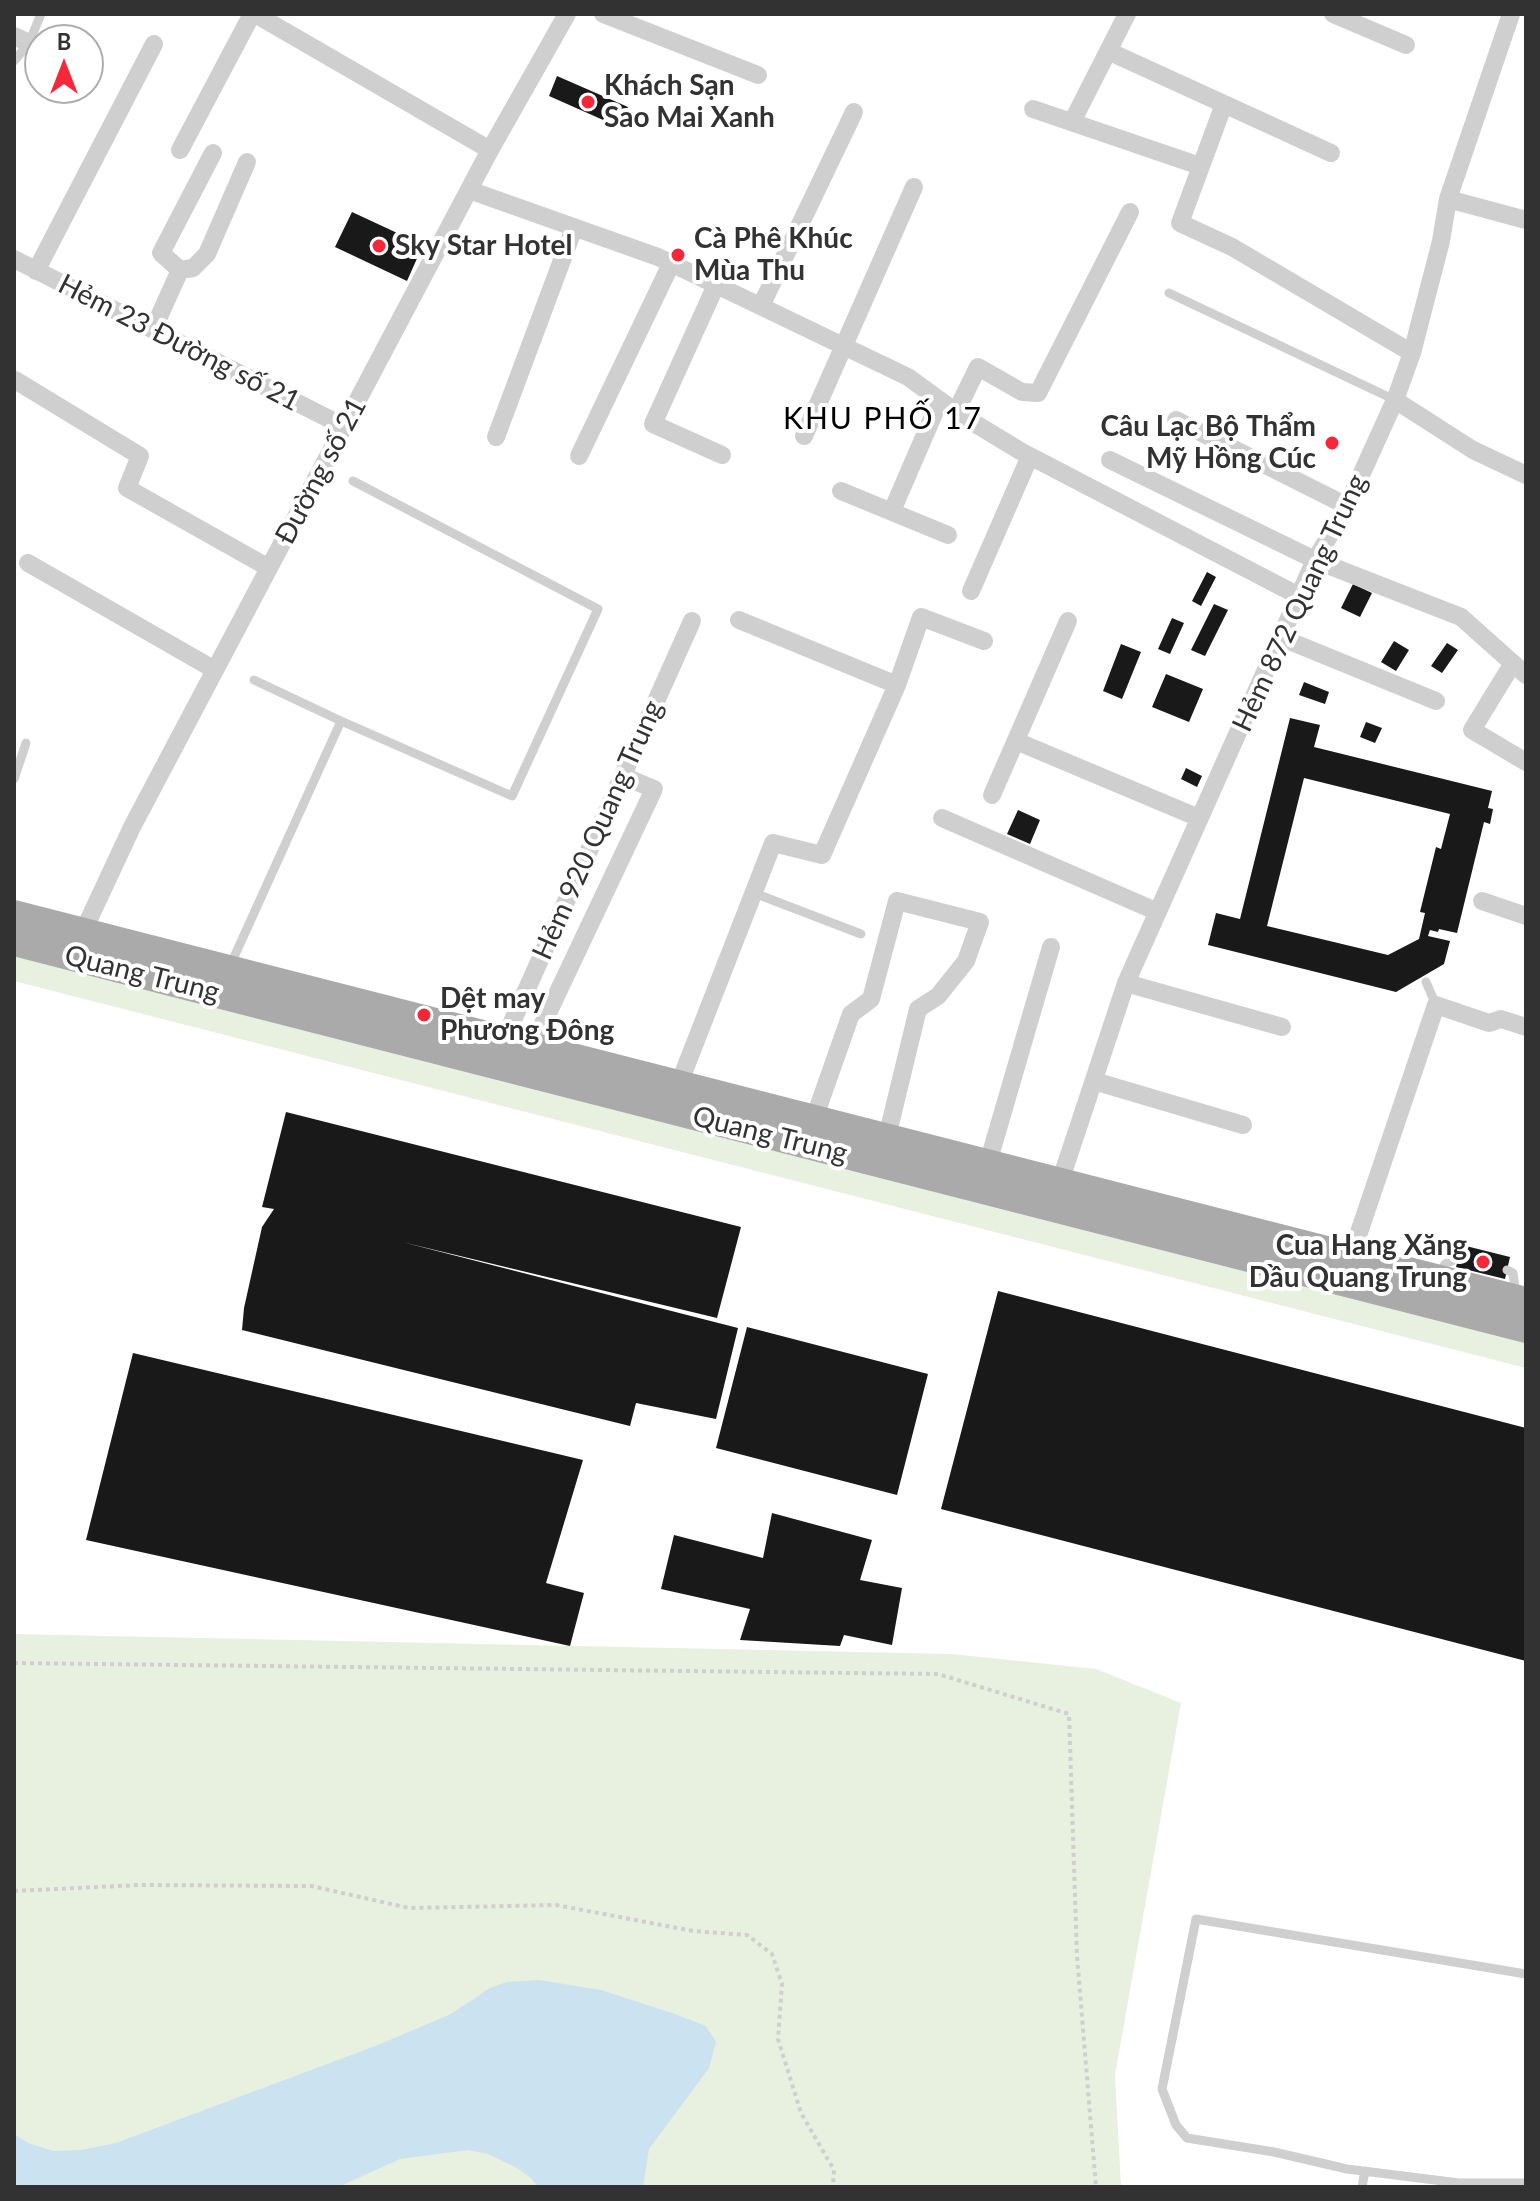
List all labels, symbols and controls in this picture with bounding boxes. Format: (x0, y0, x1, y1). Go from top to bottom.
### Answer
north arrow (24, 24, 104, 104)
text: B (57, 28, 71, 55)
place label: Khách Sạn Sao Mai Xanh (604, 69, 775, 135)
marker: Khách Sạn Sao Mai Xanh (579, 93, 597, 111)
place label: Cà Phê Khúc Mùa Thu (694, 222, 853, 288)
place label: Sky Star Hotel (395, 229, 572, 263)
marker: Sky Star Hotel (370, 237, 388, 255)
marker: Cà Phê Khúc Mùa Thu (669, 246, 687, 264)
street label: Hẻm 23 Đường số 21 (53, 268, 305, 418)
street label: Đường số 21 (268, 392, 374, 550)
district label: KHU PHỐ 17 (783, 401, 983, 437)
place label: Câu Lạc Bộ Thẩm Mỹ Hồng Cúc (1100, 410, 1316, 476)
marker: Câu Lạc Bộ Thẩm Mỹ Hồng Cúc (1323, 434, 1341, 452)
street label: Hẻm 872 Quang Trung (1226, 469, 1374, 737)
street label: Hẻm 920 Quang Trung (526, 695, 670, 965)
street label: Quang Trung (61, 939, 223, 1009)
place label: Dệt may Phương Đông (440, 982, 614, 1048)
marker: Dệt may Phương Đông (415, 1006, 433, 1024)
street label: Quang Trung (689, 1100, 851, 1170)
place label: Cua Hang Xăng Dầu Quang Trung (1249, 1229, 1467, 1295)
marker: Cua Hang Xăng Dầu Quang Trung (1474, 1253, 1492, 1271)

